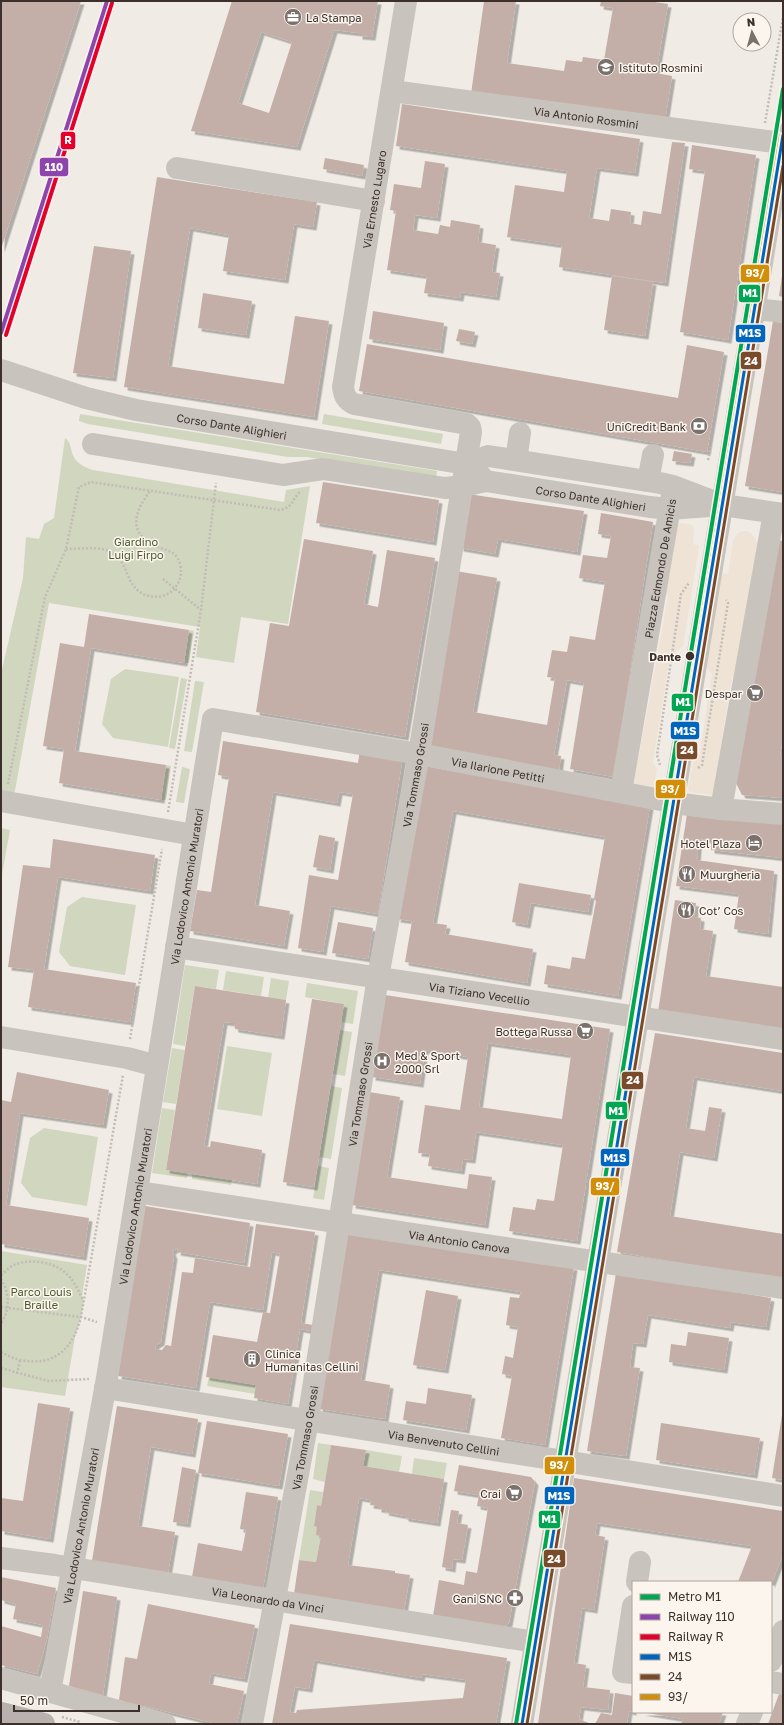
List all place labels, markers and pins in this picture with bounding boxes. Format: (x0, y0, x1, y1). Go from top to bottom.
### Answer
office icon: La Stampa (283, 7, 303, 27)
place label: La Stampa (306, 11, 362, 24)
school or university icon: Istituto Rosmini (596, 57, 616, 77)
place label: Istituto Rosmini (619, 61, 703, 74)
bank icon: UniCredit Bank (689, 416, 709, 436)
place label: UniCredit Bank (607, 420, 686, 433)
place label: Dante (649, 650, 682, 663)
marker: Dante (684, 650, 696, 662)
supermarket icon: Despar (745, 683, 765, 703)
place label: Despar (705, 687, 743, 700)
hotel icon: Hotel Plaza (744, 833, 764, 853)
place label: Hotel Plaza (680, 837, 741, 850)
restaurant icon: Muurgheria (677, 864, 697, 884)
place label: Muurgheria (700, 868, 760, 881)
restaurant icon: Cot’ Cos (676, 900, 696, 920)
place label: Cot’ Cos (699, 904, 744, 917)
supermarket icon: Bottega Russa (575, 1021, 595, 1041)
place label: Bottega Russa (495, 1025, 572, 1038)
place label: Med & Sport 2000 Srl (395, 1049, 460, 1075)
hospital icon: Med & Sport 2000 Srl (372, 1051, 392, 1071)
place label: Clinica Humanitas Cellini (265, 1347, 358, 1373)
building icon: Clinica Humanitas Cellini (242, 1349, 262, 1369)
supermarket icon: Crai (504, 1483, 524, 1503)
place label: Crai (480, 1487, 501, 1500)
pharmacy icon: Gani SNC (505, 1588, 525, 1608)
place label: Gani SNC (453, 1592, 502, 1605)

